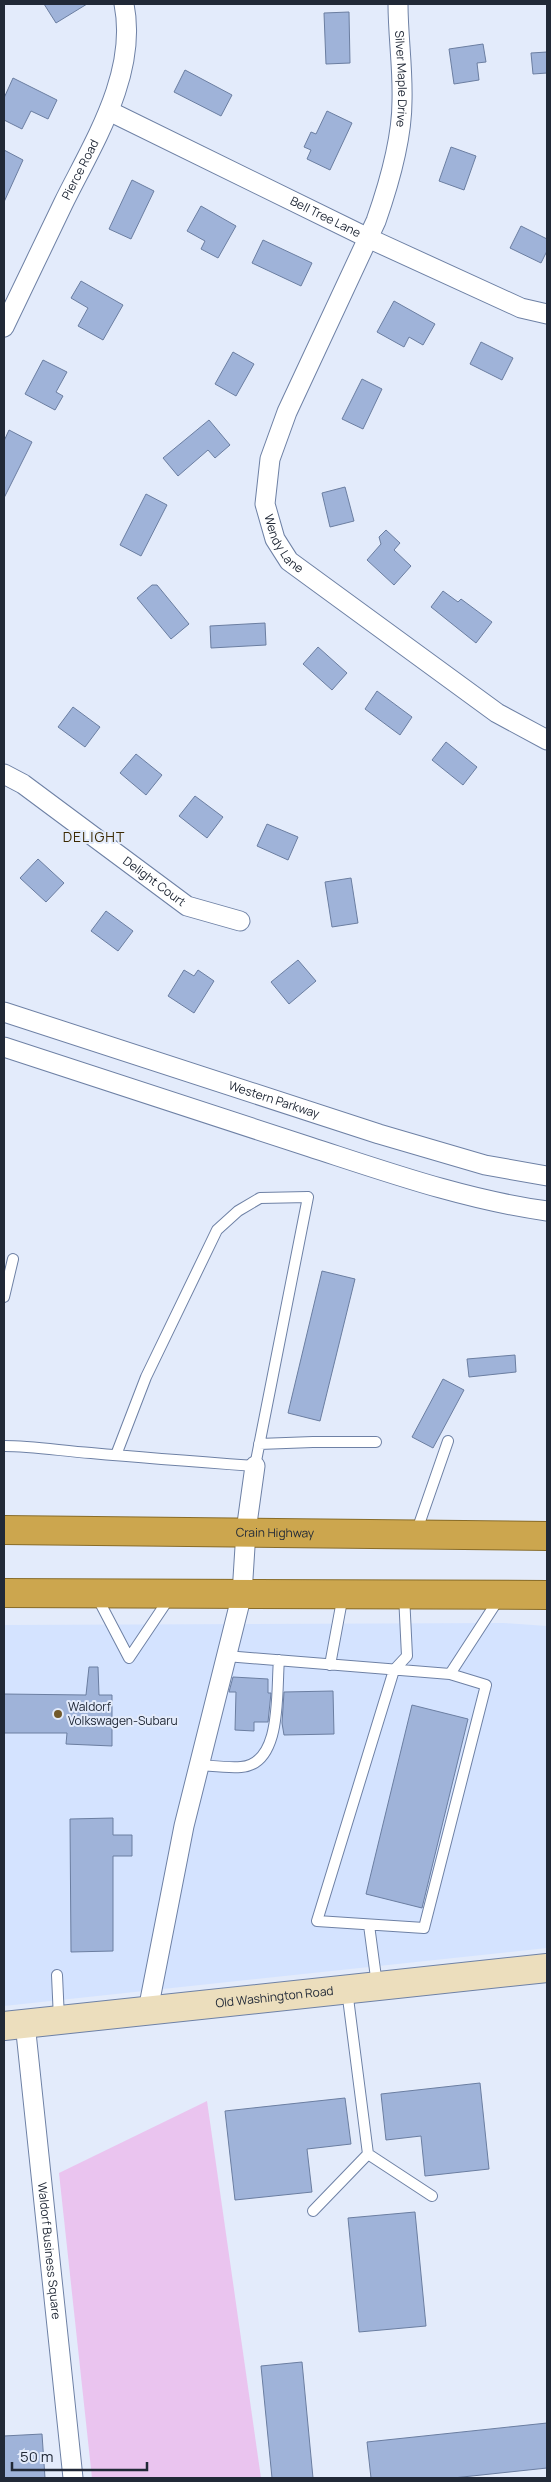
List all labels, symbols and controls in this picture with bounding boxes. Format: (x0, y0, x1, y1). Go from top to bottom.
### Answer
street label: Silver Maple Drive (391, 30, 411, 128)
street label: Pierce Road (57, 136, 103, 203)
street label: Bell Tree Lane (287, 192, 364, 241)
street label: Wendy Lane (260, 512, 307, 577)
district label: DELIGHT (63, 827, 125, 846)
street label: Delight Court (120, 852, 189, 910)
street label: Western Parkway (227, 1077, 323, 1122)
street label: Crain Highway (236, 1524, 315, 1541)
place label: Waldorf Volkswagen-Subaru (68, 1698, 178, 1729)
marker: Waldorf Volkswagen-Subaru (52, 1708, 64, 1720)
street label: Old Washington Road (215, 1982, 334, 2011)
street label: Waldorf Business Square (34, 2181, 65, 2320)
scale bar (12, 2440, 148, 2472)
text: 50 m (20, 2446, 54, 2467)

